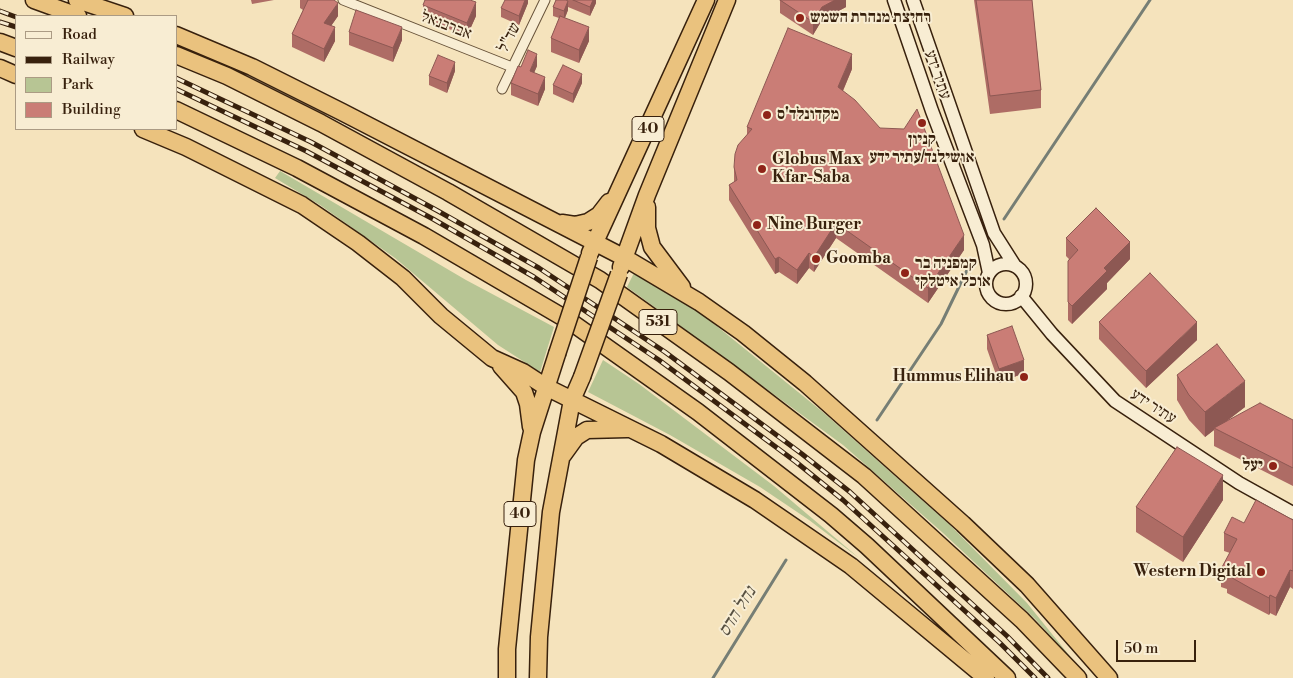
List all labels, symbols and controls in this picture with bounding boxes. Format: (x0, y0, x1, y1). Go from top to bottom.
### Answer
street label: אברבנאל (418, 8, 474, 44)
place label: רחיצת מנהרת השמש (810, 8, 931, 28)
marker: רחיצת מנהרת השמש (794, 12, 806, 24)
legend (15, 15, 178, 130)
street label: שד"ל (494, 20, 526, 56)
text: Road (62, 25, 97, 44)
street label: עתיר ידע (920, 48, 954, 102)
text: Railway (62, 50, 115, 69)
text: Park (62, 75, 93, 94)
text: Building (62, 100, 121, 119)
place label: מקדונלד'ס (777, 105, 839, 125)
marker: מקדונלד'ס (761, 109, 773, 121)
road number: 40 (632, 116, 664, 142)
marker: קניון אושילנד/עתיר ידע (916, 117, 928, 129)
place label: קניון אושילנד/עתיר ידע (870, 130, 974, 168)
place label: Globus Max Kfar-Saba (772, 150, 861, 188)
marker: Globus Max Kfar-Saba (756, 163, 768, 175)
place label: Nine Burger (767, 215, 861, 235)
marker: Nine Burger (751, 219, 763, 231)
place label: Goomba (826, 249, 891, 269)
marker: Goomba (810, 253, 822, 265)
place label: קמפניה בר אוכל איטלקי (915, 254, 991, 292)
marker: קמפניה בר אוכל איטלקי (899, 267, 911, 279)
road number: 531 (639, 310, 677, 334)
place label: Hummus Elihau (893, 367, 1014, 387)
marker: Hummus Elihau (1018, 371, 1030, 383)
street label: עתיר ידע (1127, 385, 1179, 429)
place label: יעל (1242, 456, 1263, 476)
marker: יעל (1267, 460, 1279, 472)
road number: 40 (504, 502, 536, 526)
place label: Western Digital (1134, 562, 1251, 582)
marker: Western Digital (1255, 566, 1267, 578)
water label: נחל הדס (714, 583, 762, 641)
scale bar (1118, 630, 1198, 662)
text: 50 m (1124, 639, 1158, 658)

